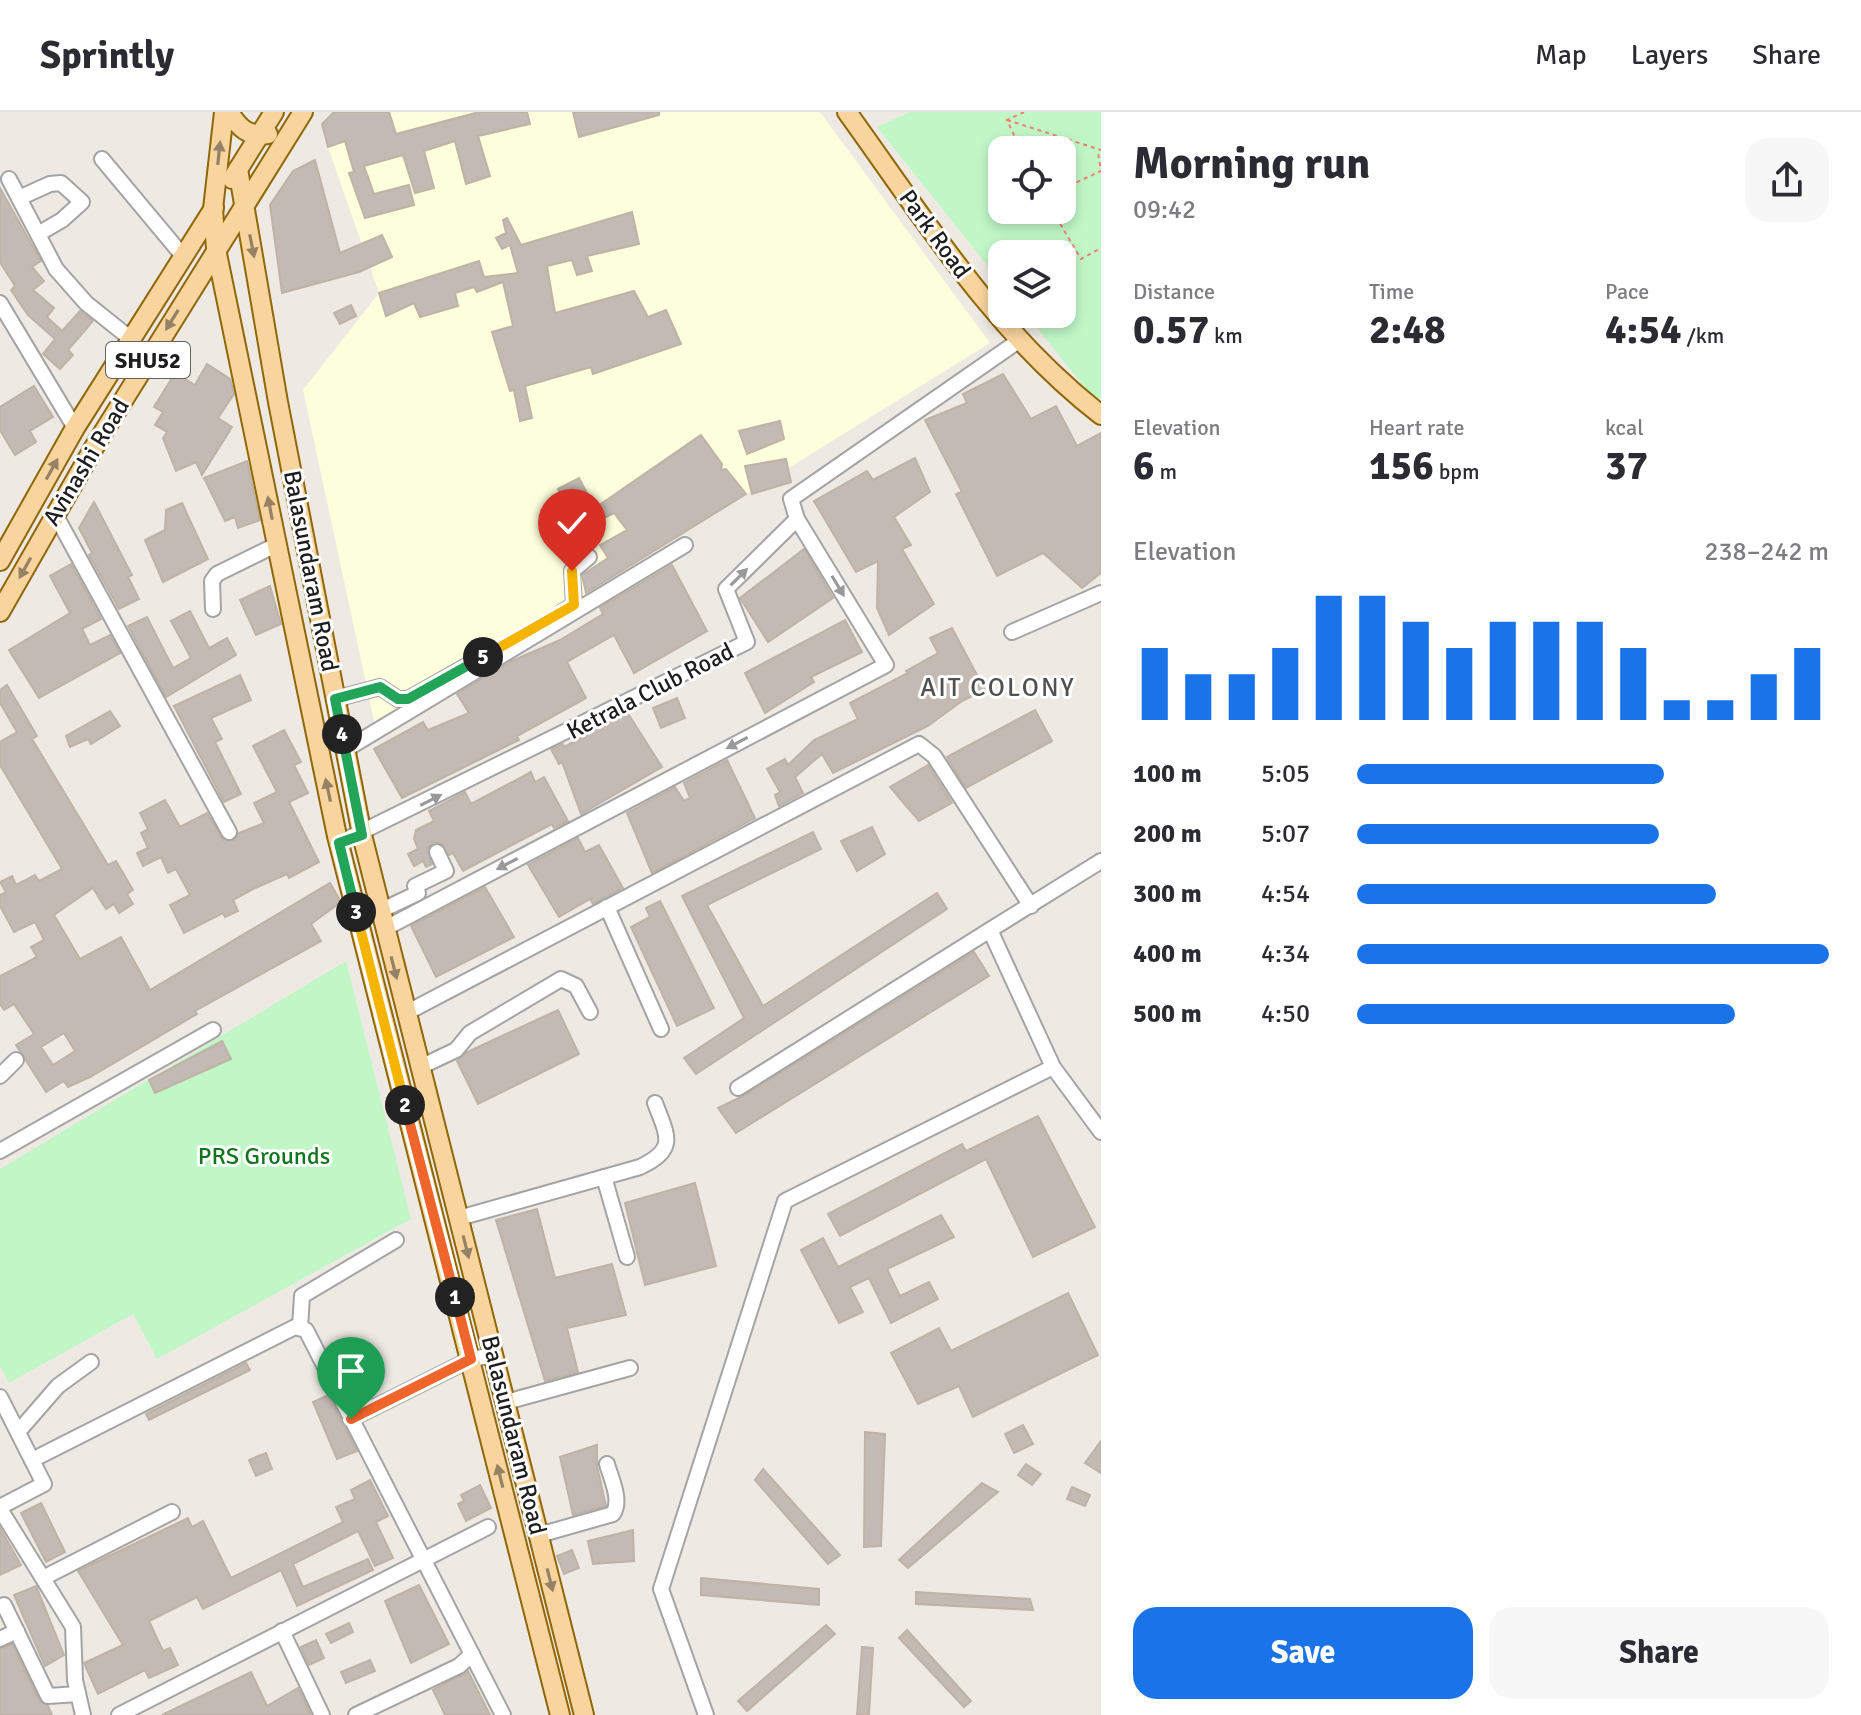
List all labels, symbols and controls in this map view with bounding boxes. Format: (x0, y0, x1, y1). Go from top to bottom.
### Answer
text: Sprintly (40, 32, 174, 79)
text: Map (1535, 38, 1587, 72)
text: Layers (1631, 38, 1708, 72)
text: Share (1752, 38, 1821, 72)
map controls (988, 136, 1076, 328)
button: locate (988, 136, 1076, 224)
text: Morning run (1133, 137, 1370, 191)
button: share (1745, 138, 1829, 222)
one-way arrow (213, 140, 226, 165)
street label: Park Road (893, 184, 977, 284)
text: 09:42 (1133, 194, 1196, 226)
one-way arrow (246, 234, 258, 259)
button: layers (988, 240, 1076, 328)
text: Distance (1133, 278, 1215, 305)
text: Time (1369, 278, 1414, 305)
text: Pace (1605, 278, 1649, 305)
text: 0.57 (1133, 305, 1209, 355)
text: 2:48 (1369, 305, 1446, 355)
text: 4:54 (1605, 305, 1682, 355)
one-way arrow (166, 309, 180, 331)
text: km (1209, 322, 1243, 349)
text: /km (1682, 322, 1724, 349)
road number: SHU52 (106, 342, 190, 378)
street label: Avinashi Road (36, 393, 136, 531)
text: Elevation (1133, 414, 1221, 441)
text: Heart rate (1369, 414, 1464, 441)
text: kcal (1605, 414, 1644, 441)
text: 6 (1133, 441, 1155, 491)
text: 156 (1369, 441, 1434, 491)
text: 37 (1605, 441, 1648, 491)
one-way arrow (45, 458, 59, 480)
text: m (1155, 458, 1177, 485)
text: bpm (1434, 458, 1479, 485)
street label: Balasundaram Road (277, 468, 345, 674)
pin (538, 489, 606, 571)
one-way arrow (263, 495, 276, 520)
icon: check (550, 501, 594, 545)
text: Elevation (1133, 536, 1237, 568)
text: 238–242 m (1705, 536, 1829, 568)
one-way arrow (18, 556, 32, 579)
one-way arrow (729, 568, 748, 586)
one-way arrow (830, 575, 844, 597)
street label: Ketrala Club Road (561, 636, 739, 746)
pin: 5 (463, 637, 503, 677)
text: 5 (477, 643, 489, 670)
district label: AIT COLONY (920, 672, 1076, 704)
pin: 4 (322, 714, 362, 754)
text: 4 (336, 720, 348, 747)
one-way arrow (726, 737, 749, 750)
text: 100 m (1133, 758, 1202, 790)
text: 5:05 (1261, 758, 1310, 790)
one-way arrow (321, 777, 333, 802)
one-way arrow (420, 793, 443, 807)
text: 200 m (1133, 818, 1202, 850)
text: 5:07 (1261, 818, 1310, 850)
one-way arrow (496, 858, 519, 871)
text: 300 m (1133, 878, 1202, 910)
text: 4:54 (1261, 878, 1310, 910)
pin: 3 (336, 892, 376, 932)
text: 3 (350, 898, 362, 925)
text: 400 m (1133, 938, 1202, 970)
text: 4:34 (1261, 938, 1310, 970)
one-way arrow (389, 955, 401, 980)
text: 500 m (1133, 998, 1202, 1030)
text: 4:50 (1261, 998, 1310, 1030)
pin: 2 (385, 1085, 425, 1125)
text: 2 (399, 1091, 411, 1118)
park label: PRS Grounds (198, 1141, 330, 1171)
one-way arrow (461, 1234, 473, 1259)
pin: 1 (435, 1277, 475, 1317)
text: 1 (449, 1283, 461, 1310)
street label: Balasundaram Road (475, 1332, 553, 1538)
pin (317, 1337, 385, 1419)
icon: arrive (329, 1349, 373, 1393)
one-way arrow (494, 1464, 506, 1489)
one-way arrow (545, 1568, 557, 1593)
button: Save (1133, 1607, 1473, 1699)
button: Share (1489, 1607, 1829, 1699)

